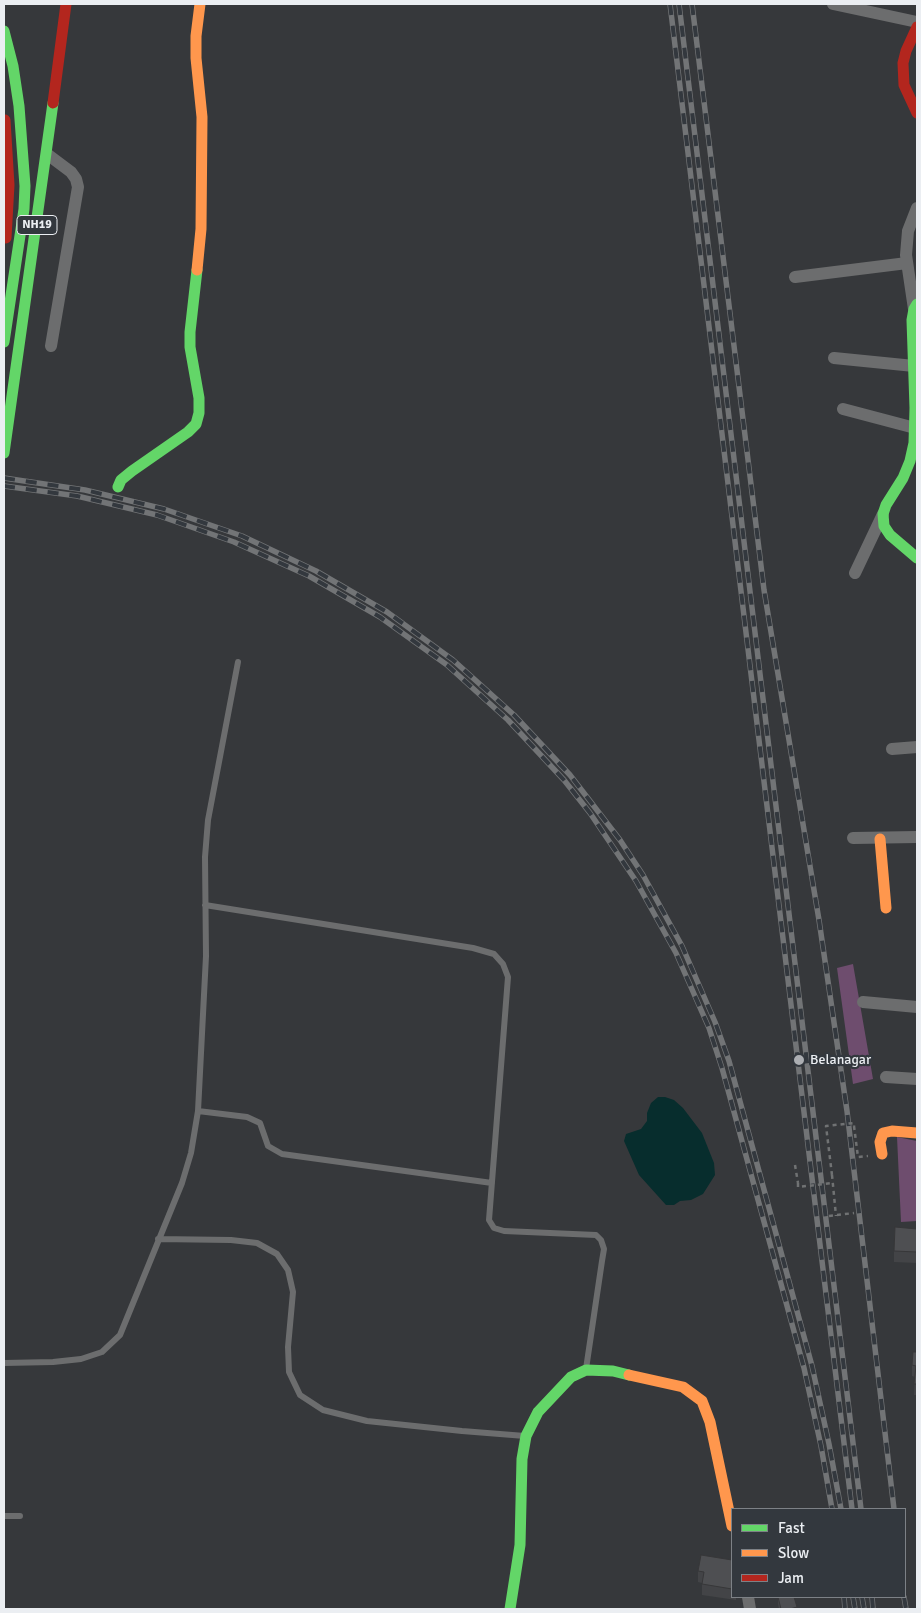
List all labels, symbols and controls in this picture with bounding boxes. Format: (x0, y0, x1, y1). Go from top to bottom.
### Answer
road number: NH19 (17, 216, 57, 234)
place label: Belanagar (810, 1052, 871, 1068)
marker: Belanagar (792, 1053, 806, 1067)
legend (731, 1508, 906, 1598)
text: Fast (778, 1519, 805, 1537)
text: Slow (778, 1544, 809, 1562)
text: Jam (778, 1569, 804, 1587)

